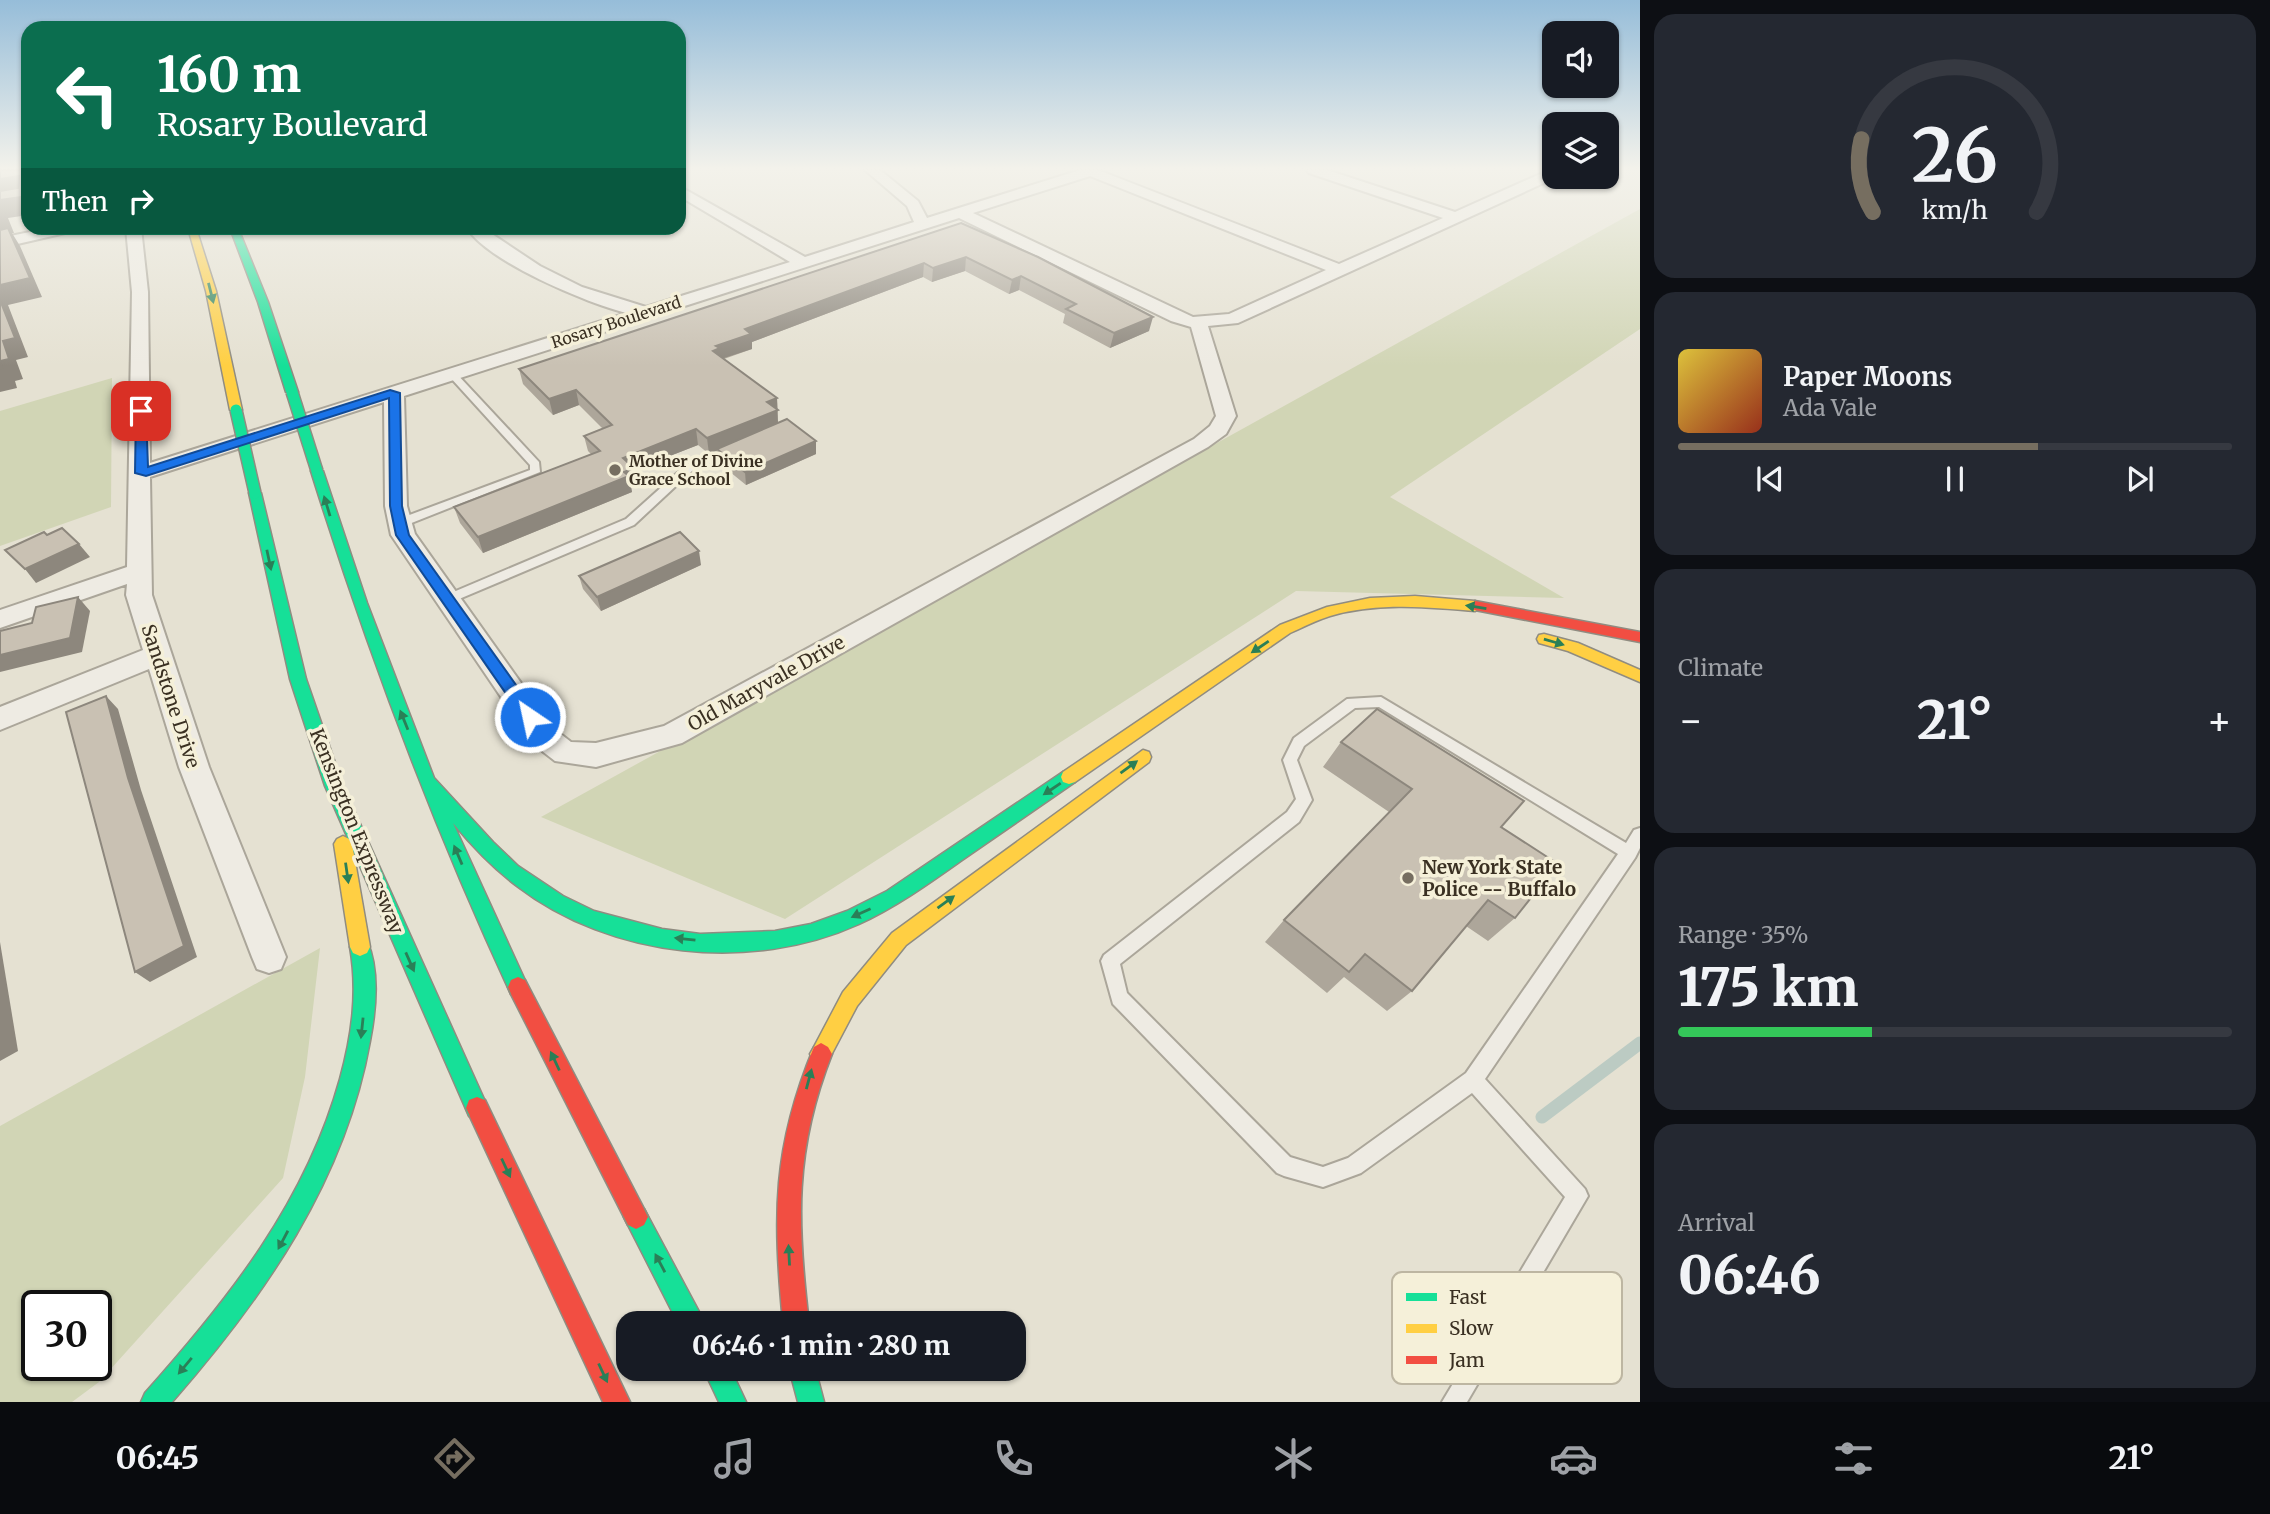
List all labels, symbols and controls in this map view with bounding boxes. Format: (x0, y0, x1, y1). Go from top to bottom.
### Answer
map controls (1542, 21, 1619, 189)
button: sound (1542, 21, 1619, 98)
text: 160 m (157, 44, 301, 105)
icon: left (42, 49, 133, 140)
text: Rosary Boulevard (157, 105, 428, 145)
text: 26 (1912, 110, 1998, 202)
button: layers (1542, 112, 1619, 189)
icon: right (122, 182, 160, 220)
text: Then (42, 185, 108, 218)
text: km/h (1922, 194, 1988, 226)
one-way arrow (207, 283, 217, 304)
street label: Rosary Boulevard (549, 291, 684, 352)
text: Paper Moons (1783, 360, 1952, 393)
pin (111, 381, 171, 441)
icon: arrive (122, 392, 160, 430)
text: Ada Vale (1783, 393, 1877, 422)
place label: Mother of Divine Grace School (629, 451, 763, 489)
icon: previous (1751, 460, 1789, 498)
icon: pause (1936, 460, 1974, 498)
icon: next (2121, 460, 2159, 498)
marker: Mother of Divine Grace School (607, 462, 623, 478)
one-way arrow (322, 495, 332, 516)
one-way arrow (263, 549, 274, 571)
one-way arrow (1465, 601, 1487, 612)
street label: Sandstone Drive (136, 621, 206, 771)
street label: Old Maryvale Drive (683, 630, 849, 736)
one-way arrow (1544, 637, 1565, 647)
one-way arrow (1250, 640, 1269, 653)
text: Climate (1678, 653, 1763, 682)
position arrow (493, 680, 567, 754)
text: 21° (1917, 688, 1993, 753)
text: − (1678, 697, 1703, 744)
text: + (2207, 697, 2232, 744)
one-way arrow (398, 709, 409, 730)
street label: Kensington Expressway (305, 725, 409, 937)
one-way arrow (1120, 760, 1138, 775)
one-way arrow (1043, 782, 1061, 796)
one-way arrow (452, 845, 464, 865)
place label: New York State Police -- Buffalo (1422, 855, 1576, 901)
one-way arrow (342, 863, 353, 885)
marker: New York State Police -- Buffalo (1400, 870, 1416, 886)
one-way arrow (937, 895, 955, 909)
one-way arrow (851, 907, 871, 919)
text: Range · 35% (1678, 920, 1809, 949)
one-way arrow (674, 933, 696, 944)
one-way arrow (405, 951, 416, 972)
text: 175 km (1678, 955, 1859, 1020)
one-way arrow (356, 1017, 367, 1039)
one-way arrow (549, 1051, 561, 1071)
one-way arrow (805, 1068, 815, 1089)
one-way arrow (500, 1158, 512, 1178)
text: Arrival (1678, 1208, 1755, 1237)
one-way arrow (277, 1230, 289, 1250)
text: 06:46 (1678, 1243, 1821, 1308)
one-way arrow (783, 1244, 794, 1266)
one-way arrow (654, 1252, 666, 1272)
legend (1392, 1272, 1622, 1384)
text: Fast (1449, 1285, 1487, 1309)
speed limit sign: 30 (21, 1290, 112, 1381)
text: Slow (1449, 1316, 1494, 1340)
text: 06:46 · 1 min · 280 m (692, 1329, 950, 1362)
text: Jam (1448, 1348, 1485, 1372)
one-way arrow (178, 1358, 193, 1375)
one-way arrow (598, 1363, 609, 1383)
icon: directions (430, 1434, 479, 1483)
icon: music (710, 1434, 759, 1483)
icon: phone (989, 1434, 1038, 1483)
icon: climate (1269, 1434, 1318, 1483)
icon: car (1549, 1434, 1598, 1483)
icon: filters (1829, 1434, 1878, 1483)
text: 06:45 (115, 1438, 199, 1478)
text: 21° (2108, 1438, 2155, 1478)

